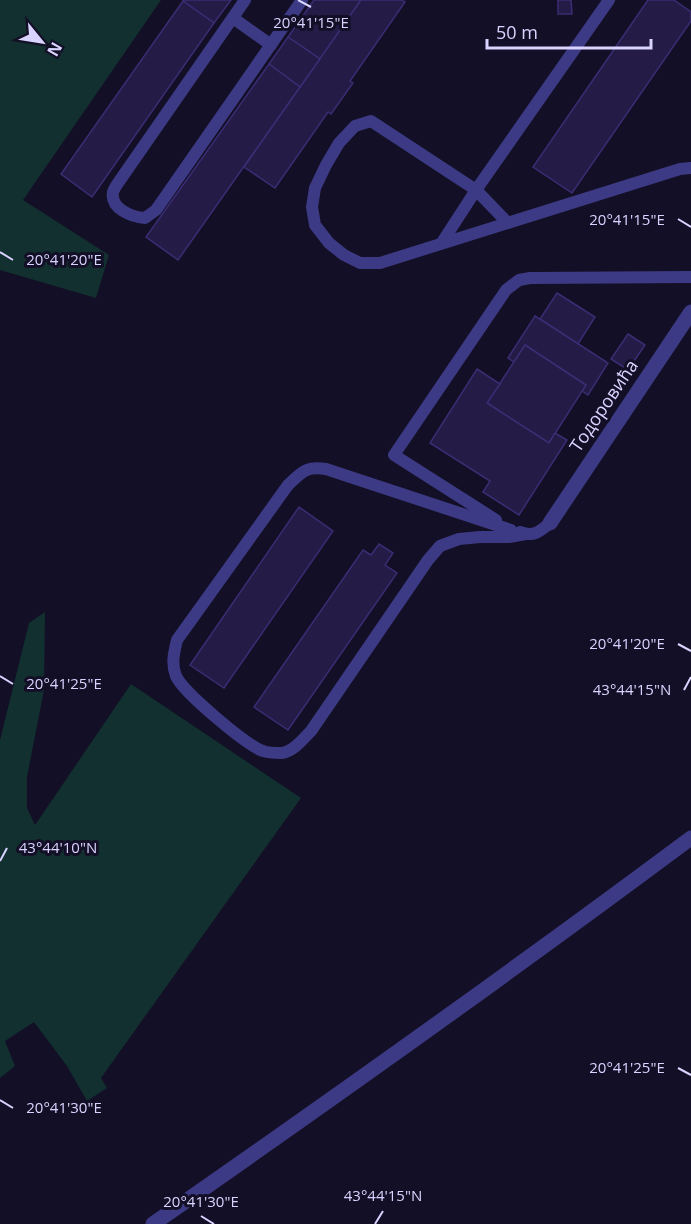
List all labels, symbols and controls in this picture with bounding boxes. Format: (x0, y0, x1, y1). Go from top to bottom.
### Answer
north arrow (12, 12, 72, 72)
text: 20°41'15"E (273, 12, 349, 32)
scale bar (487, 12, 650, 50)
text: 50 m (496, 20, 538, 44)
text: N (42, 38, 68, 61)
text: 20°41'15"E (589, 209, 665, 229)
text: 20°41'20"E (26, 249, 102, 269)
street label: Тодоровића (563, 355, 643, 456)
text: 20°41'20"E (589, 633, 665, 653)
text: 20°41'25"E (26, 673, 102, 693)
text: 43°44'15"N (593, 679, 671, 699)
text: 43°44'10"N (19, 837, 97, 857)
text: 20°41'25"E (589, 1057, 665, 1077)
text: 20°41'30"E (26, 1097, 102, 1117)
text: 43°44'15"N (344, 1185, 422, 1205)
text: 20°41'30"E (163, 1191, 239, 1211)

